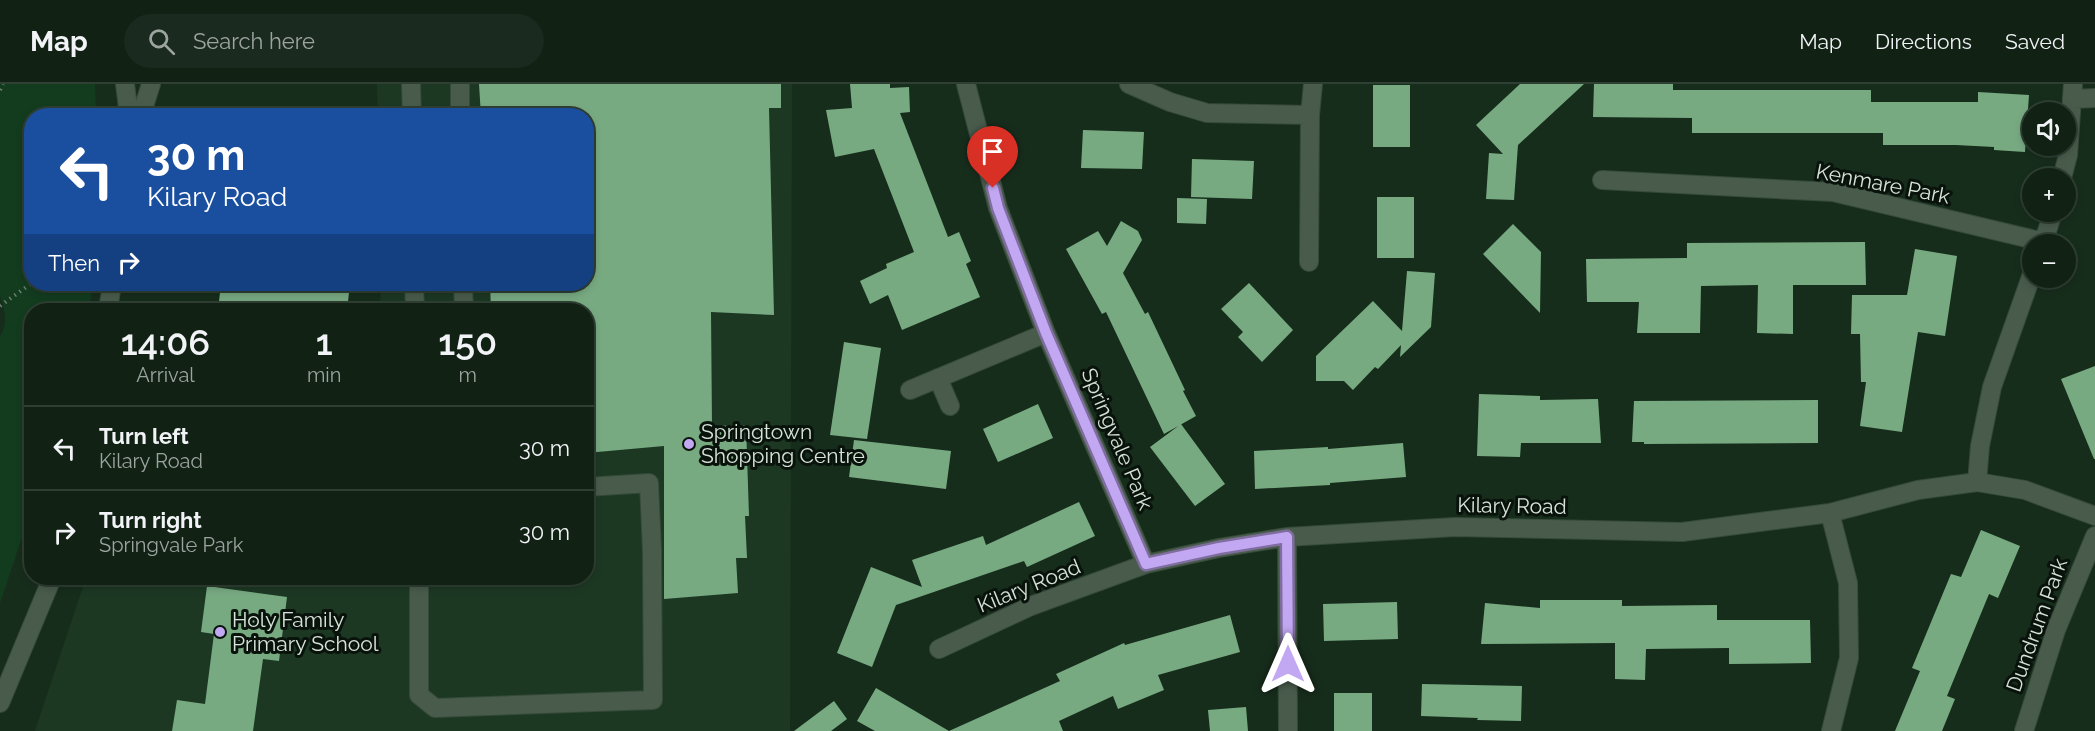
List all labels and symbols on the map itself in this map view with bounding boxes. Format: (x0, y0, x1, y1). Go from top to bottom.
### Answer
pin (967, 126, 1018, 188)
street label: Kenmare Park (1814, 158, 1952, 209)
street label: Springvale Park (1076, 364, 1159, 513)
place label: Springtown Shopping Centre (701, 419, 865, 468)
marker: Springtown Shopping Centre (682, 437, 696, 451)
street label: Kilary Road (1457, 492, 1567, 519)
street label: Kilary Road (974, 554, 1084, 618)
street label: Dundrum Park (2001, 555, 2072, 695)
place label: Holy Family Primary School (232, 607, 379, 656)
marker: Holy Family Primary School (213, 625, 227, 639)
position arrow (1256, 632, 1320, 696)

